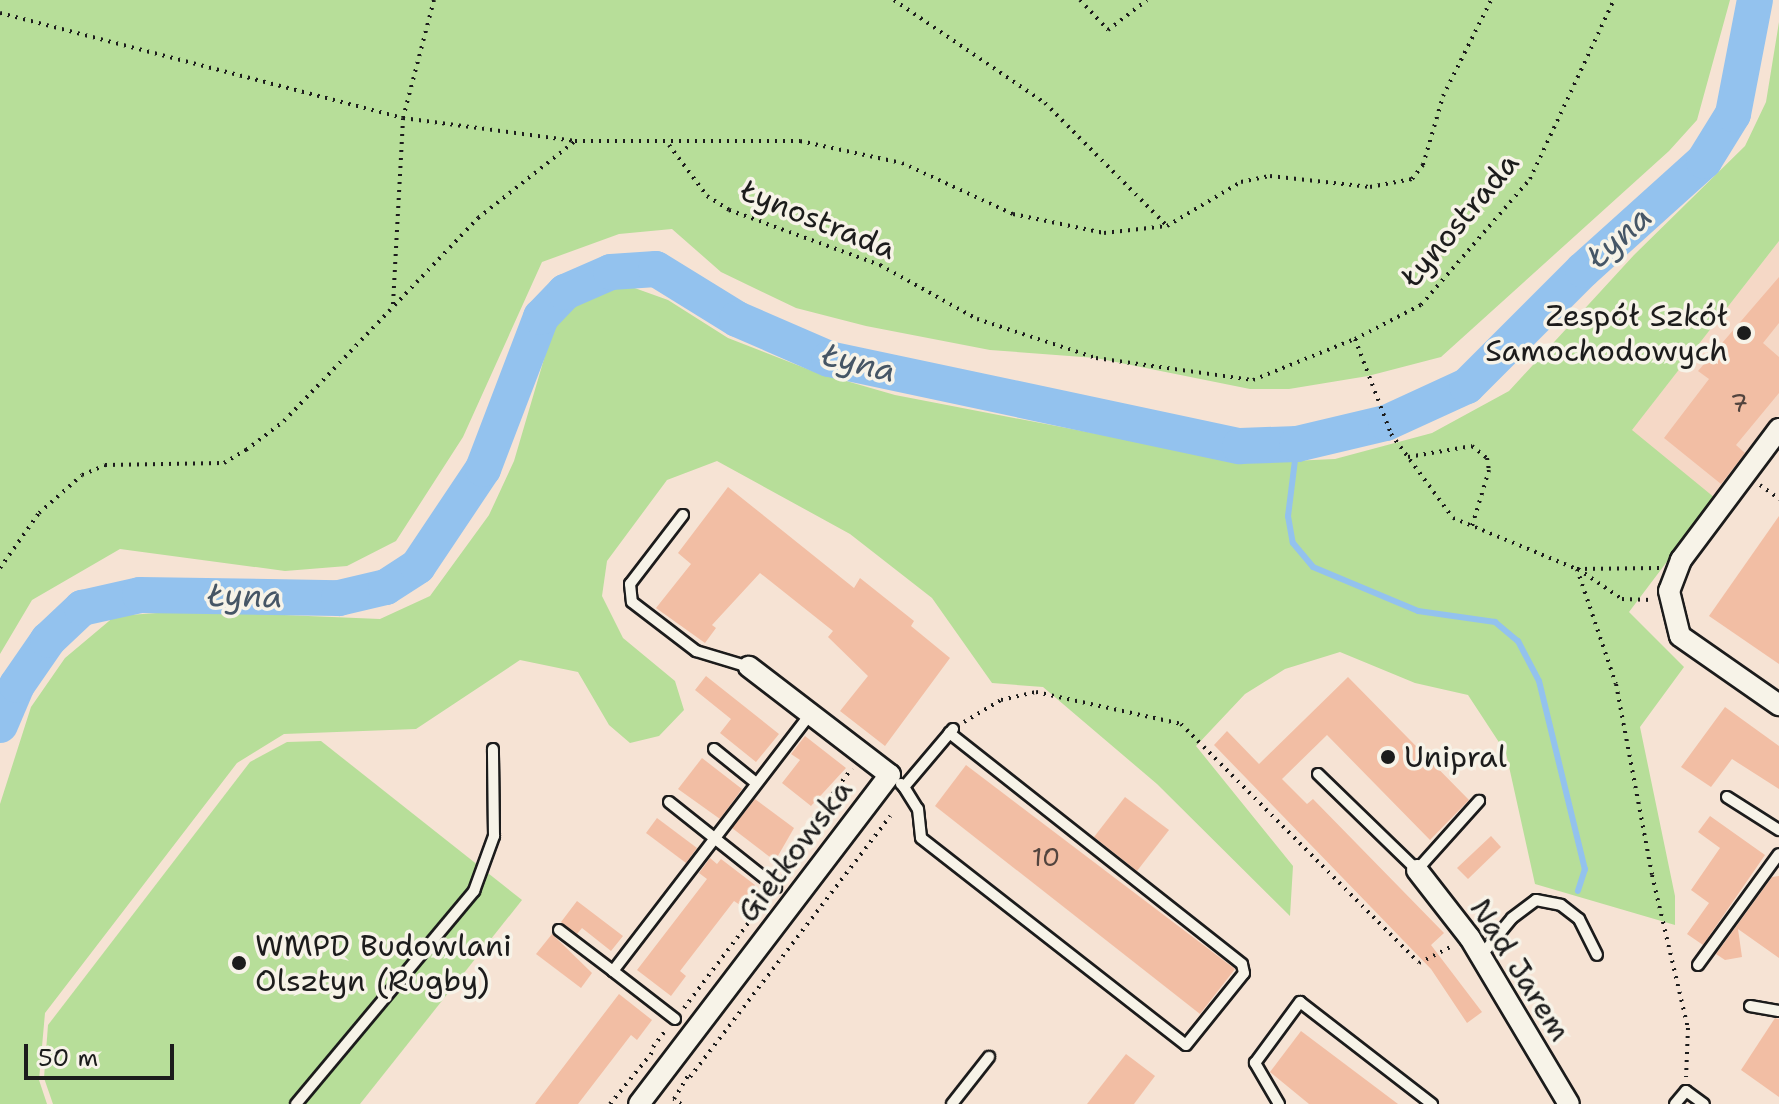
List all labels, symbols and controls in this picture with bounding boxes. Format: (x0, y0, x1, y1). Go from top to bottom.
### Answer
street label: Łynostrada (1394, 146, 1526, 294)
street label: Łynostrada (735, 173, 901, 267)
water label: Łyna (1578, 198, 1660, 276)
place label: Zespół Szkół Samochodowych (1485, 298, 1728, 368)
marker: Zespół Szkół Samochodowych (1735, 324, 1753, 342)
water label: Łyna (818, 335, 900, 391)
house number: 7 (1730, 387, 1748, 419)
water label: Łyna (207, 576, 283, 616)
place label: Unipral (1404, 739, 1507, 775)
marker: Unipral (1379, 748, 1397, 766)
street label: Gietkowska (730, 773, 860, 929)
house number: 10 (1032, 841, 1060, 873)
street label: Nad Jarem (1462, 892, 1578, 1048)
place label: WMPD Budowlani Olsztyn (Rugby) (255, 928, 512, 998)
marker: WMPD Budowlani Olsztyn (Rugby) (230, 954, 248, 972)
scale bar (28, 1028, 178, 1078)
text: 50 m (38, 1042, 98, 1074)

